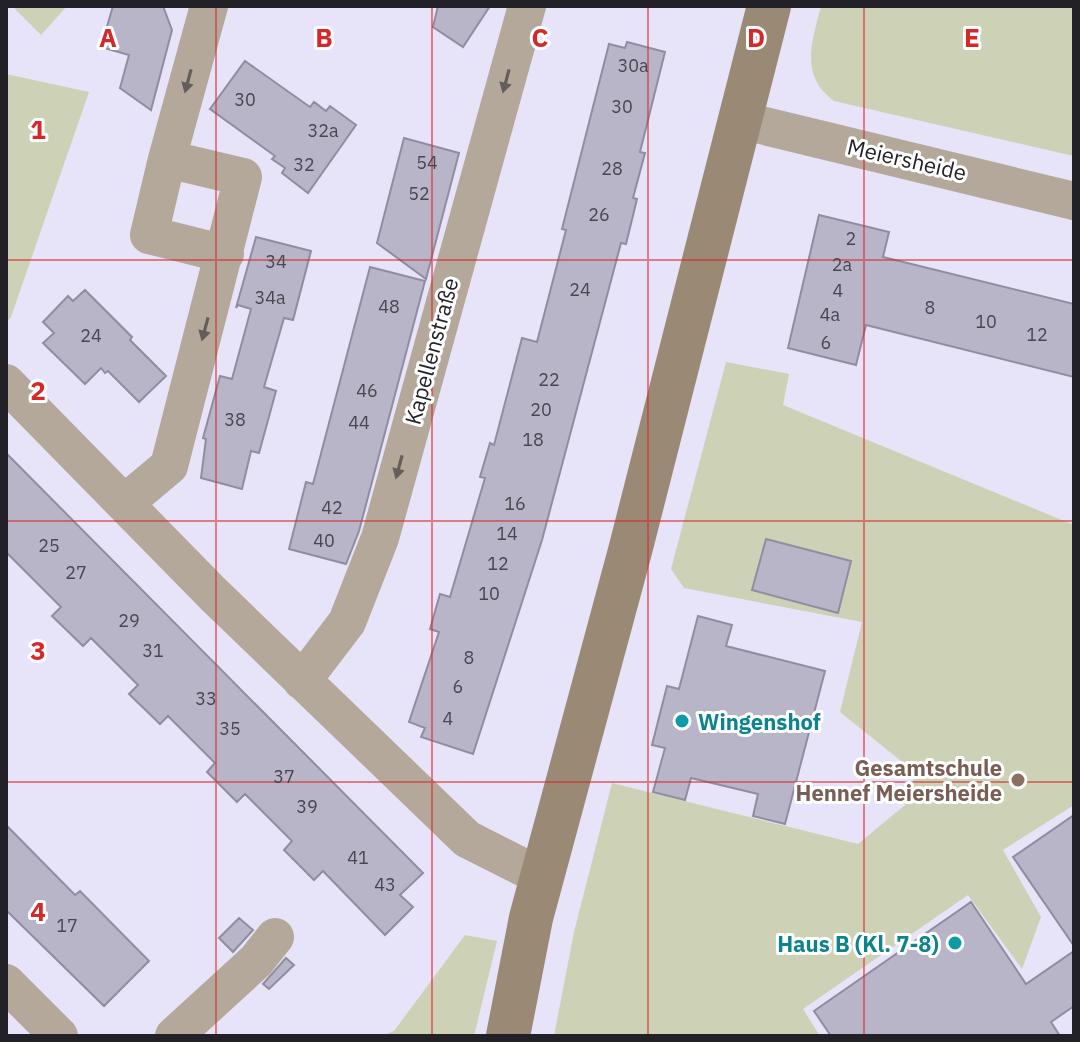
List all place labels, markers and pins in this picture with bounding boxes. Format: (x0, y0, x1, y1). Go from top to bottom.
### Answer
place label: Wingenshof (698, 707, 821, 736)
marker: Wingenshof (673, 712, 691, 730)
place label: Gesamtschule Hennef Meiersheide (795, 753, 1002, 807)
marker: Gesamtschule Hennef Meiersheide (1009, 771, 1027, 789)
place label: Haus B (Kl. 7-8) (777, 929, 939, 958)
marker: Haus B (Kl. 7-8) (946, 934, 964, 952)

